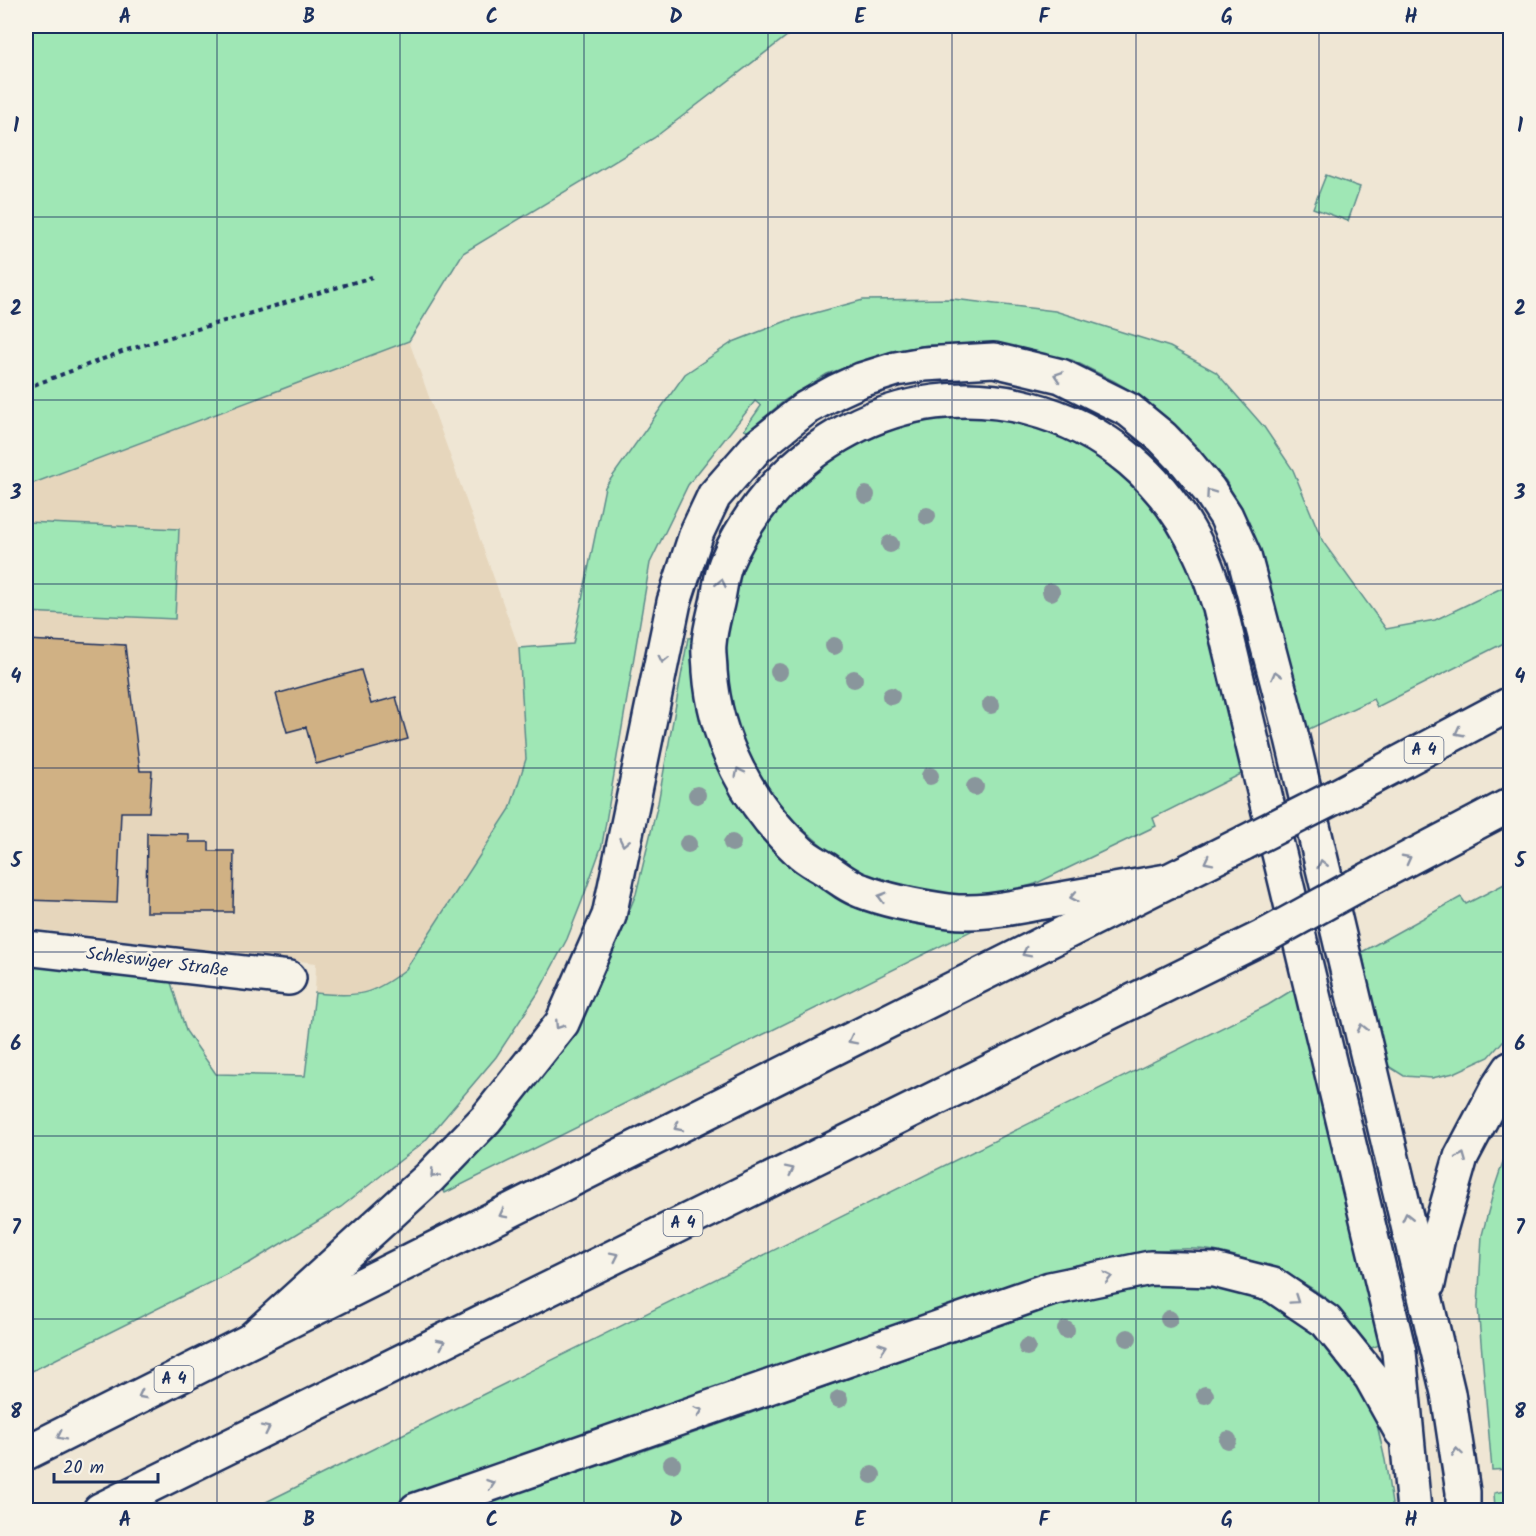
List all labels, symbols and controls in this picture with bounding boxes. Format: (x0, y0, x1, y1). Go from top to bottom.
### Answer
text: A (119, 2, 131, 34)
text: B (303, 2, 315, 34)
text: C (486, 2, 498, 34)
text: D (669, 2, 683, 34)
text: E (854, 2, 866, 34)
text: F (1039, 2, 1051, 34)
text: G (1221, 2, 1233, 34)
text: H (1404, 2, 1418, 34)
text: 1 (13, 111, 19, 143)
text: 1 (1517, 111, 1523, 143)
text: 2 (10, 294, 22, 326)
text: 2 (1514, 294, 1526, 326)
one-way arrow (1054, 370, 1064, 383)
text: 3 (10, 478, 22, 510)
text: 3 (1514, 478, 1526, 510)
one-way arrow (1206, 488, 1217, 499)
one-way arrow (714, 579, 727, 589)
one-way arrow (657, 654, 670, 664)
text: 4 (11, 662, 22, 694)
text: 4 (1515, 662, 1526, 694)
one-way arrow (1270, 670, 1283, 680)
one-way arrow (1455, 725, 1465, 736)
road number: A 4 (1404, 737, 1444, 763)
one-way arrow (735, 768, 746, 778)
one-way arrow (618, 837, 631, 847)
text: 5 (10, 846, 23, 878)
text: 5 (1514, 846, 1527, 878)
one-way arrow (1204, 854, 1215, 865)
one-way arrow (1401, 855, 1412, 866)
one-way arrow (1317, 859, 1330, 869)
one-way arrow (1069, 890, 1079, 903)
one-way arrow (877, 892, 887, 904)
street label: Schleswiger Straße (84, 940, 230, 986)
one-way arrow (1022, 946, 1033, 957)
one-way arrow (556, 1018, 567, 1029)
one-way arrow (1356, 1023, 1369, 1033)
text: 6 (11, 1029, 22, 1061)
text: 6 (1515, 1029, 1526, 1061)
one-way arrow (848, 1033, 858, 1044)
one-way arrow (673, 1120, 684, 1131)
one-way arrow (1455, 1152, 1467, 1163)
one-way arrow (784, 1166, 795, 1177)
one-way arrow (430, 1167, 441, 1177)
one-way arrow (499, 1207, 510, 1219)
road number: A 4 (664, 1210, 702, 1236)
one-way arrow (1402, 1212, 1415, 1222)
text: 7 (11, 1213, 21, 1245)
text: 7 (1515, 1213, 1525, 1245)
one-way arrow (609, 1252, 620, 1264)
one-way arrow (1102, 1271, 1112, 1284)
one-way arrow (1288, 1293, 1299, 1304)
one-way arrow (434, 1338, 445, 1350)
one-way arrow (877, 1342, 888, 1355)
road number: A 4 (154, 1366, 194, 1392)
one-way arrow (138, 1388, 149, 1400)
text: 8 (10, 1397, 22, 1429)
text: 8 (1514, 1397, 1526, 1429)
one-way arrow (693, 1406, 703, 1419)
one-way arrow (259, 1425, 270, 1436)
one-way arrow (57, 1428, 68, 1440)
scale bar (54, 1446, 158, 1484)
one-way arrow (1452, 1448, 1464, 1457)
text: 20 m (63, 1454, 104, 1483)
one-way arrow (485, 1479, 496, 1492)
text: A (119, 1505, 131, 1536)
text: B (303, 1505, 315, 1536)
text: C (486, 1505, 498, 1536)
text: D (669, 1505, 683, 1536)
text: E (854, 1505, 866, 1536)
text: F (1039, 1505, 1051, 1536)
text: G (1221, 1505, 1233, 1536)
text: H (1404, 1505, 1418, 1536)

